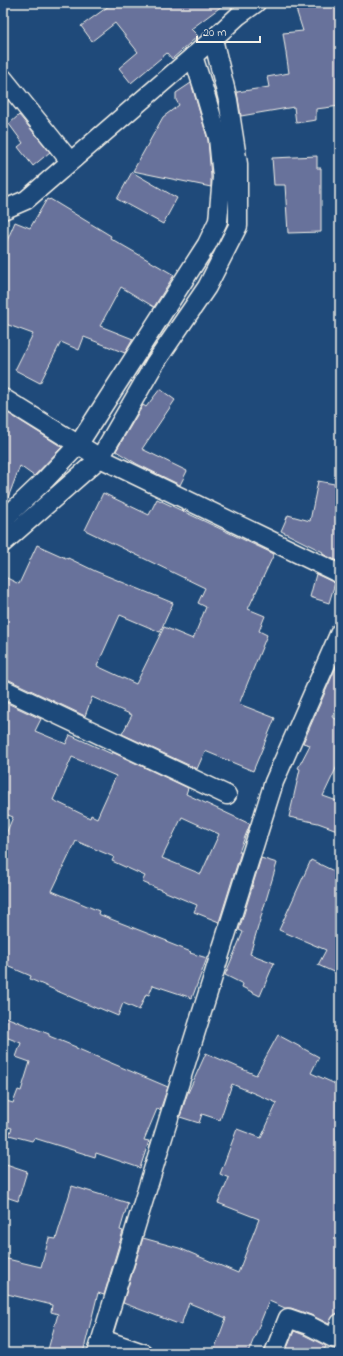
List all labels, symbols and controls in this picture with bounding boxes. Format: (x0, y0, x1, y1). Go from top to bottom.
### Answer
scale bar (197, 18, 260, 44)
text: 20 m (203, 24, 226, 42)

